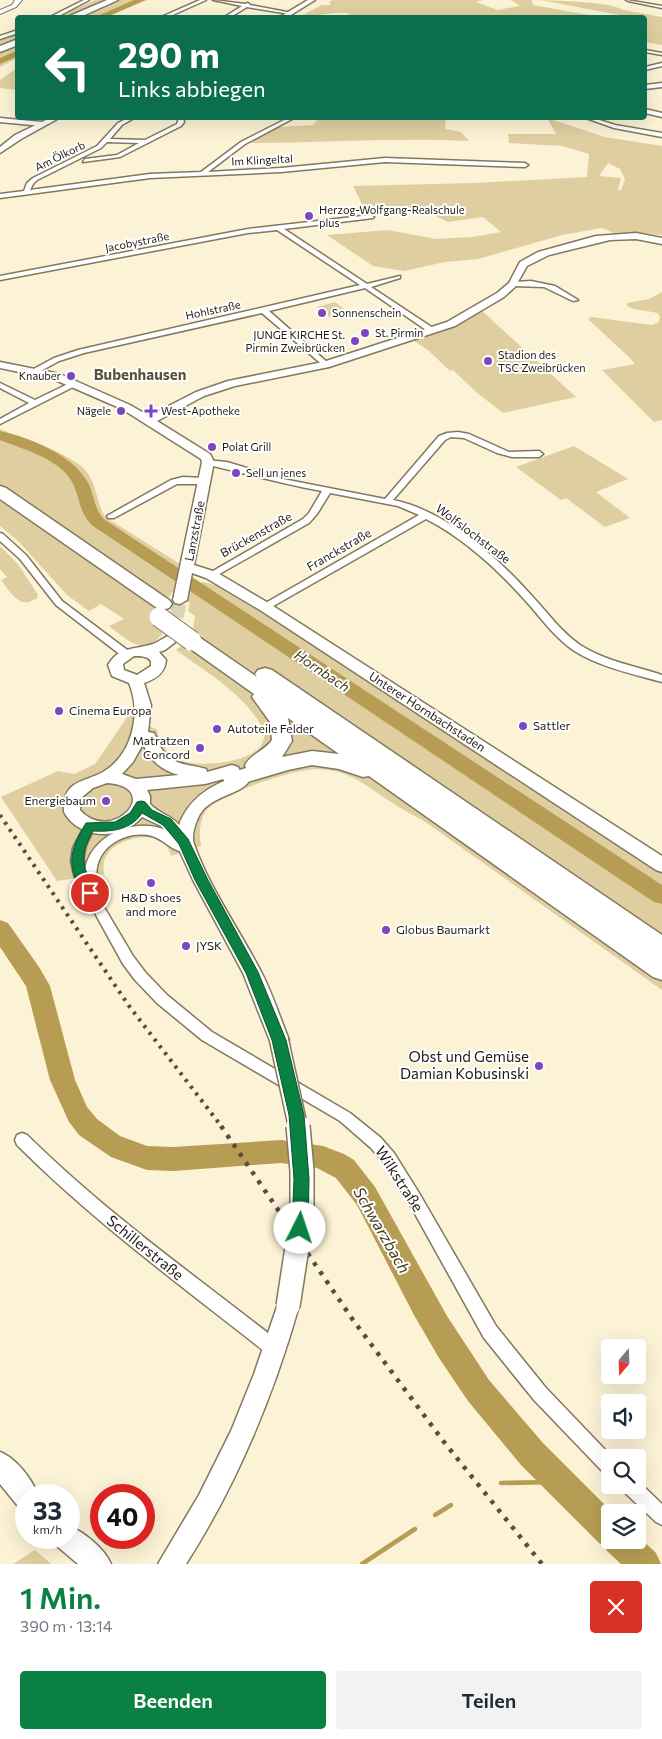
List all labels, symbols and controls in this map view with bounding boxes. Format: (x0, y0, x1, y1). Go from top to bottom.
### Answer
text: 290 m (118, 32, 220, 75)
icon: left (35, 35, 100, 100)
text: Links abbiegen (118, 75, 266, 102)
street label: Am Ölkorb (32, 137, 87, 173)
street label: Im Klingeltal (231, 151, 293, 168)
place label: Herzog-Wolfgang-Realschule plus (319, 203, 465, 229)
marker: Herzog-Wolfgang-Realschule plus (303, 210, 315, 222)
street label: Jacobystraße (104, 229, 170, 255)
street label: Hohlstraße (184, 297, 242, 322)
place label: Sonnenschein (332, 306, 401, 319)
marker: Sonnenschein (316, 307, 328, 319)
place label: St. Pirmin (375, 326, 423, 339)
marker: St. Pirmin (359, 327, 371, 339)
place label: JUNGE KIRCHE St. Pirmin Zweibrücken (246, 328, 345, 354)
marker: JUNGE KIRCHE St. Pirmin Zweibrücken (349, 335, 361, 347)
place label: Stadion des TSC Zweibrücken (498, 348, 586, 374)
marker: Stadion des TSC Zweibrücken (482, 355, 494, 367)
district label: Bubenhausen (94, 365, 186, 383)
place label: Knauber (19, 369, 62, 382)
marker: Knauber (65, 370, 77, 382)
place label: Nägele (77, 404, 111, 417)
place label: West-Apotheke (161, 404, 240, 417)
marker: Nägele (115, 405, 127, 417)
marker: West-Apotheke (145, 405, 157, 417)
place label: Polat Grill (222, 440, 271, 453)
marker: Polat Grill (206, 441, 218, 453)
place label: Sell un jenes (246, 466, 306, 479)
marker: Sell un jenes (230, 467, 242, 479)
street label: Lanzstraße (181, 500, 207, 562)
street label: Wolfslochstraße (434, 501, 514, 566)
street label: Brückenstraße (217, 509, 294, 560)
street label: Franckstraße (304, 525, 373, 573)
water label: Hornbach (291, 646, 353, 695)
street label: Unterer Hornbachstaden (367, 668, 488, 754)
place label: Cinema Europa (69, 703, 152, 717)
marker: Cinema Europa (53, 705, 65, 717)
place label: Sattler (533, 718, 571, 732)
marker: Sattler (517, 720, 529, 732)
place label: Autoteile Felder (227, 721, 314, 735)
marker: Autoteile Felder (211, 723, 223, 735)
place label: Matratzen Concord (132, 733, 190, 761)
marker: Matratzen Concord (194, 742, 206, 754)
place label: Energiebaum (24, 793, 96, 807)
marker: Energiebaum (100, 795, 112, 807)
pin (69, 872, 111, 914)
marker: H&D shoes and more (145, 877, 157, 889)
icon: arrive (76, 879, 104, 907)
place label: H&D shoes and more (121, 890, 181, 918)
place label: Globus Baumarkt (396, 922, 490, 936)
marker: Globus Baumarkt (380, 924, 392, 936)
place label: JYSK (196, 938, 222, 953)
marker: JYSK (180, 940, 192, 952)
place label: Obst und Gemüse Damian Kobusinski (400, 1047, 529, 1082)
marker: Obst und Gemüse Damian Kobusinski (533, 1060, 545, 1072)
street label: Wilkstraße (372, 1142, 428, 1215)
water label: Schwarzbach (350, 1183, 415, 1276)
position arrow (273, 1201, 325, 1253)
street label: Schillerstraße (104, 1211, 188, 1284)
north arrow (601, 1339, 646, 1384)
map controls (601, 1339, 646, 1549)
button: sound (601, 1394, 646, 1439)
button: search (601, 1449, 646, 1494)
speed limit sign: 40 (90, 1484, 155, 1549)
text: 33 (33, 1495, 62, 1525)
button: layers (601, 1504, 646, 1549)
text: km/h (33, 1522, 62, 1536)
text: 1 Min. (20, 1578, 101, 1615)
button: close (590, 1581, 642, 1633)
text: 390 m · 13:14 (20, 1616, 112, 1635)
button: Beenden (20, 1671, 326, 1729)
button: Teilen (336, 1671, 642, 1729)

